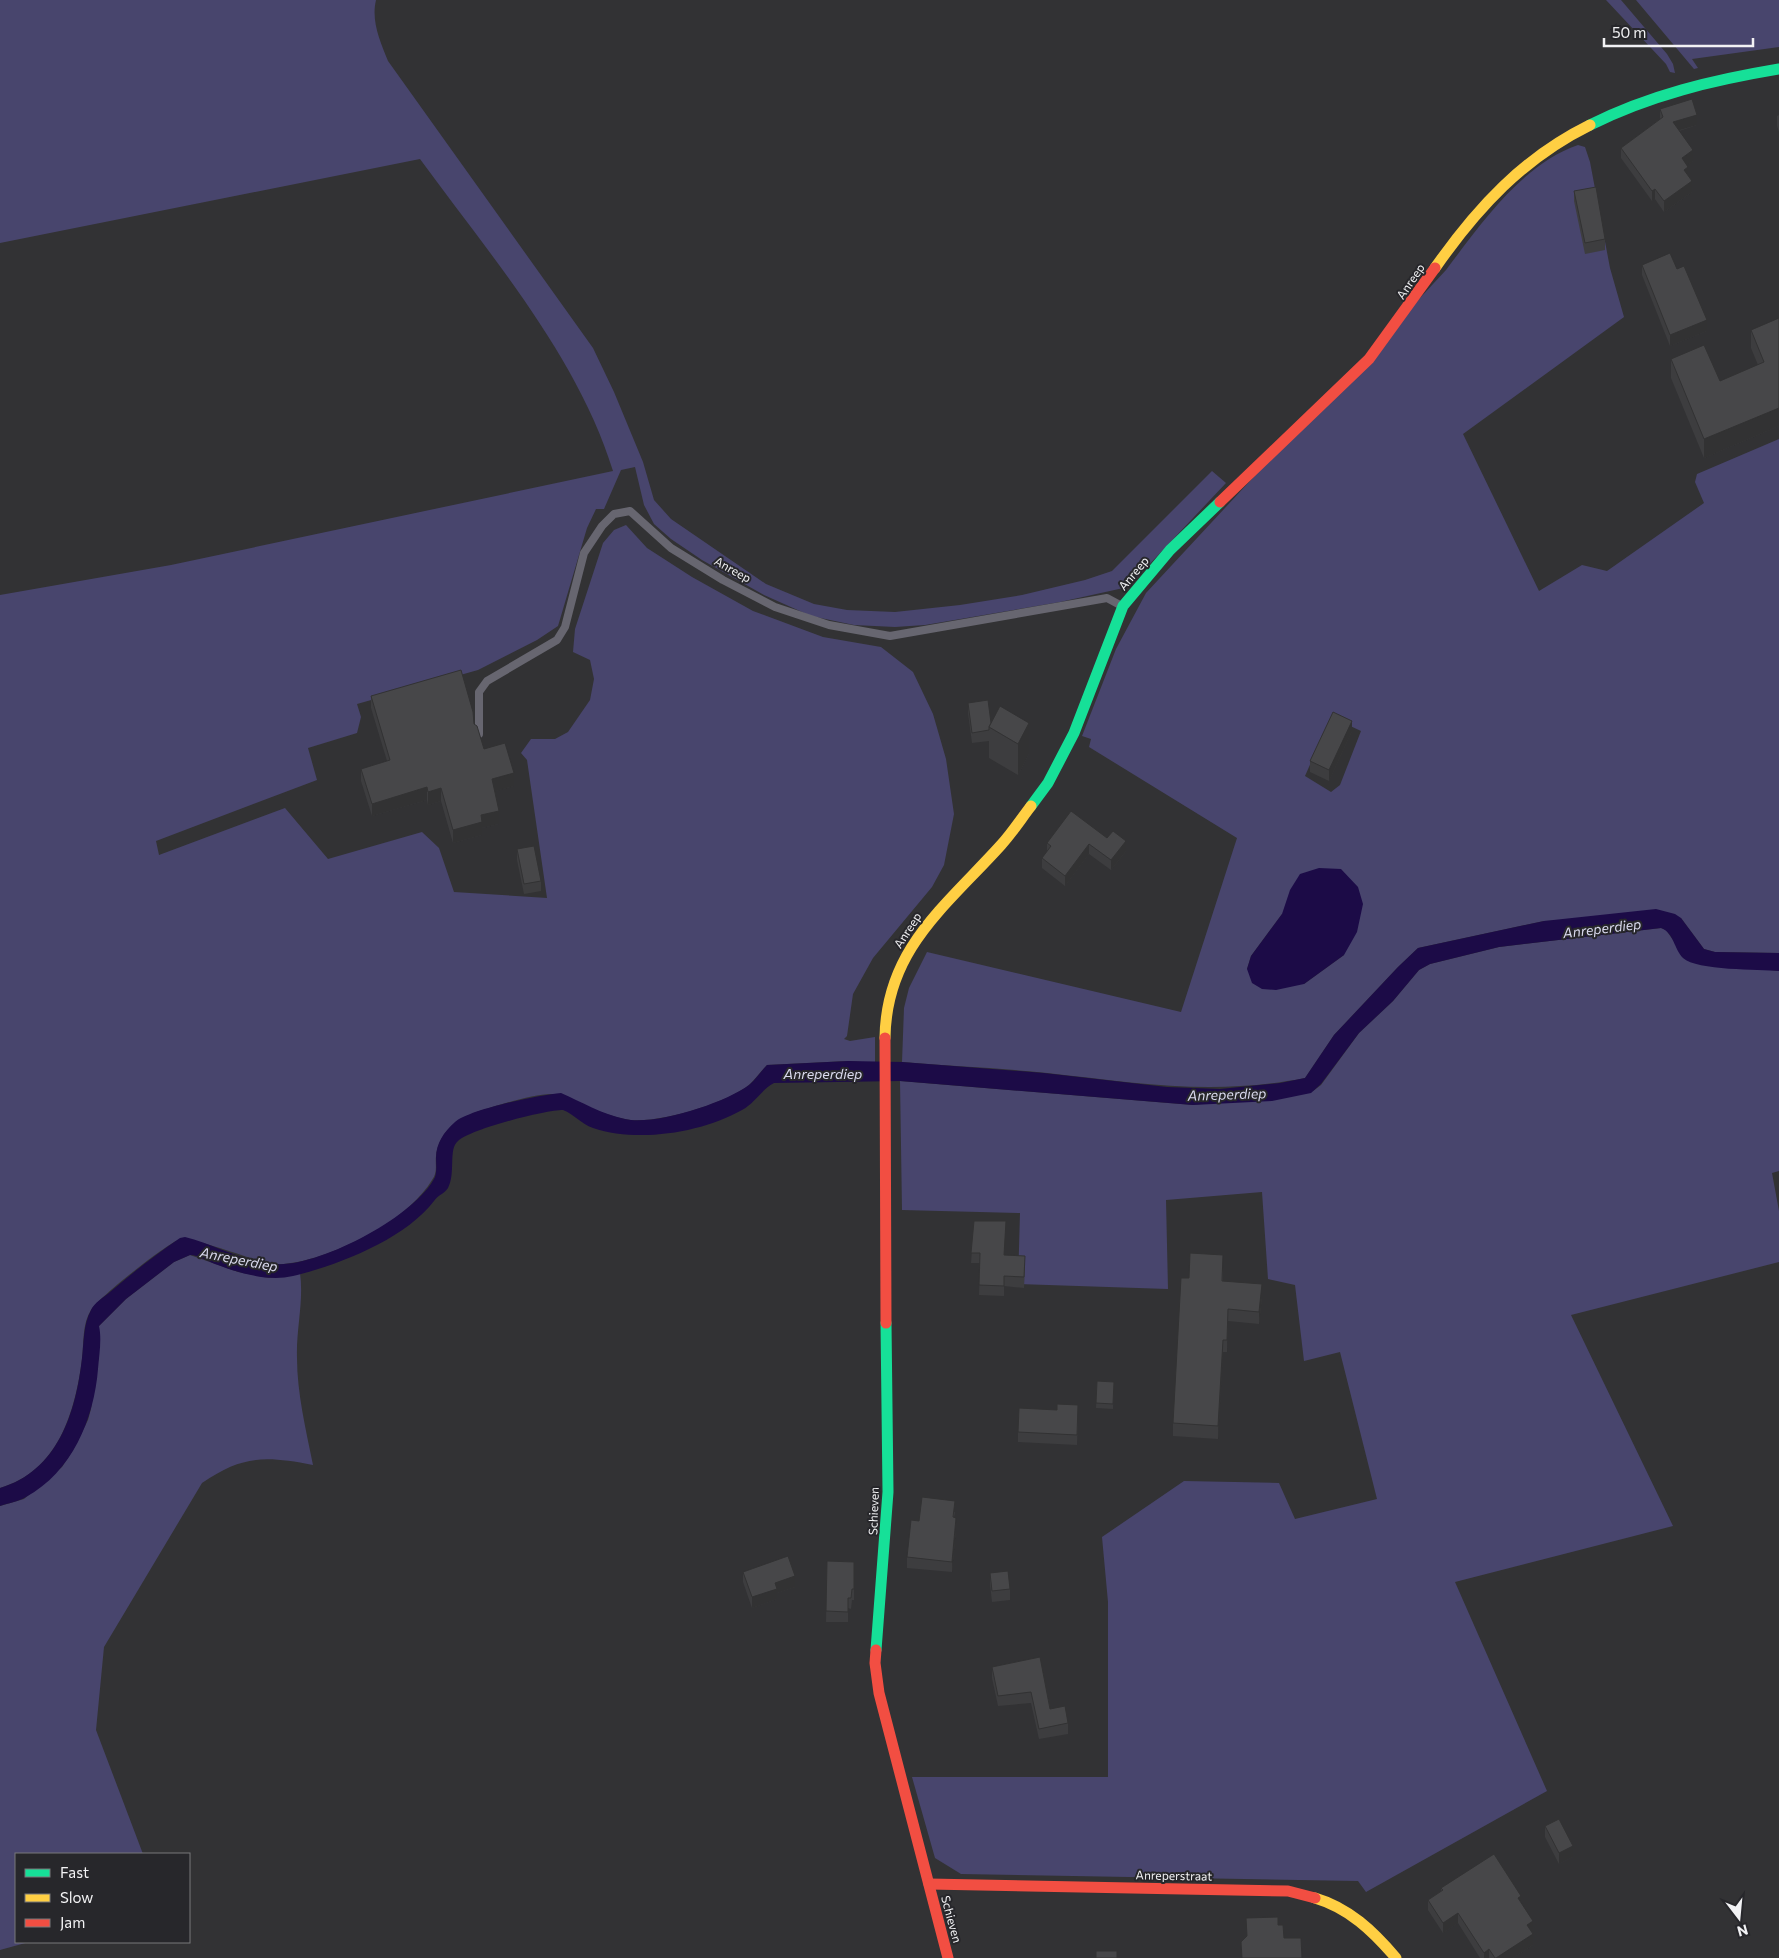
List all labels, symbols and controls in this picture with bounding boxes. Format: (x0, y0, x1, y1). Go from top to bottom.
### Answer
scale bar (1604, 15, 1753, 47)
text: 50 m (1612, 23, 1646, 41)
street label: Anreep (1393, 261, 1427, 301)
street label: Anreep (712, 553, 754, 585)
street label: Anreep (1115, 553, 1151, 593)
street label: Anreep (890, 910, 924, 950)
water label: Anreperdiep (1561, 915, 1642, 941)
water label: Anreperdiep (783, 1065, 862, 1082)
water label: Anreperdiep (1186, 1084, 1267, 1104)
water label: Anreperdiep (198, 1243, 279, 1275)
street label: Schieven (865, 1487, 881, 1535)
legend (15, 1853, 190, 1943)
text: Fast (60, 1863, 89, 1881)
street label: Anreperstraat (1136, 1867, 1212, 1883)
text: Slow (60, 1888, 93, 1906)
north arrow (1714, 1893, 1764, 1943)
street label: Schieven (939, 1894, 965, 1944)
text: Jam (60, 1913, 85, 1931)
text: N (1735, 1921, 1750, 1941)

